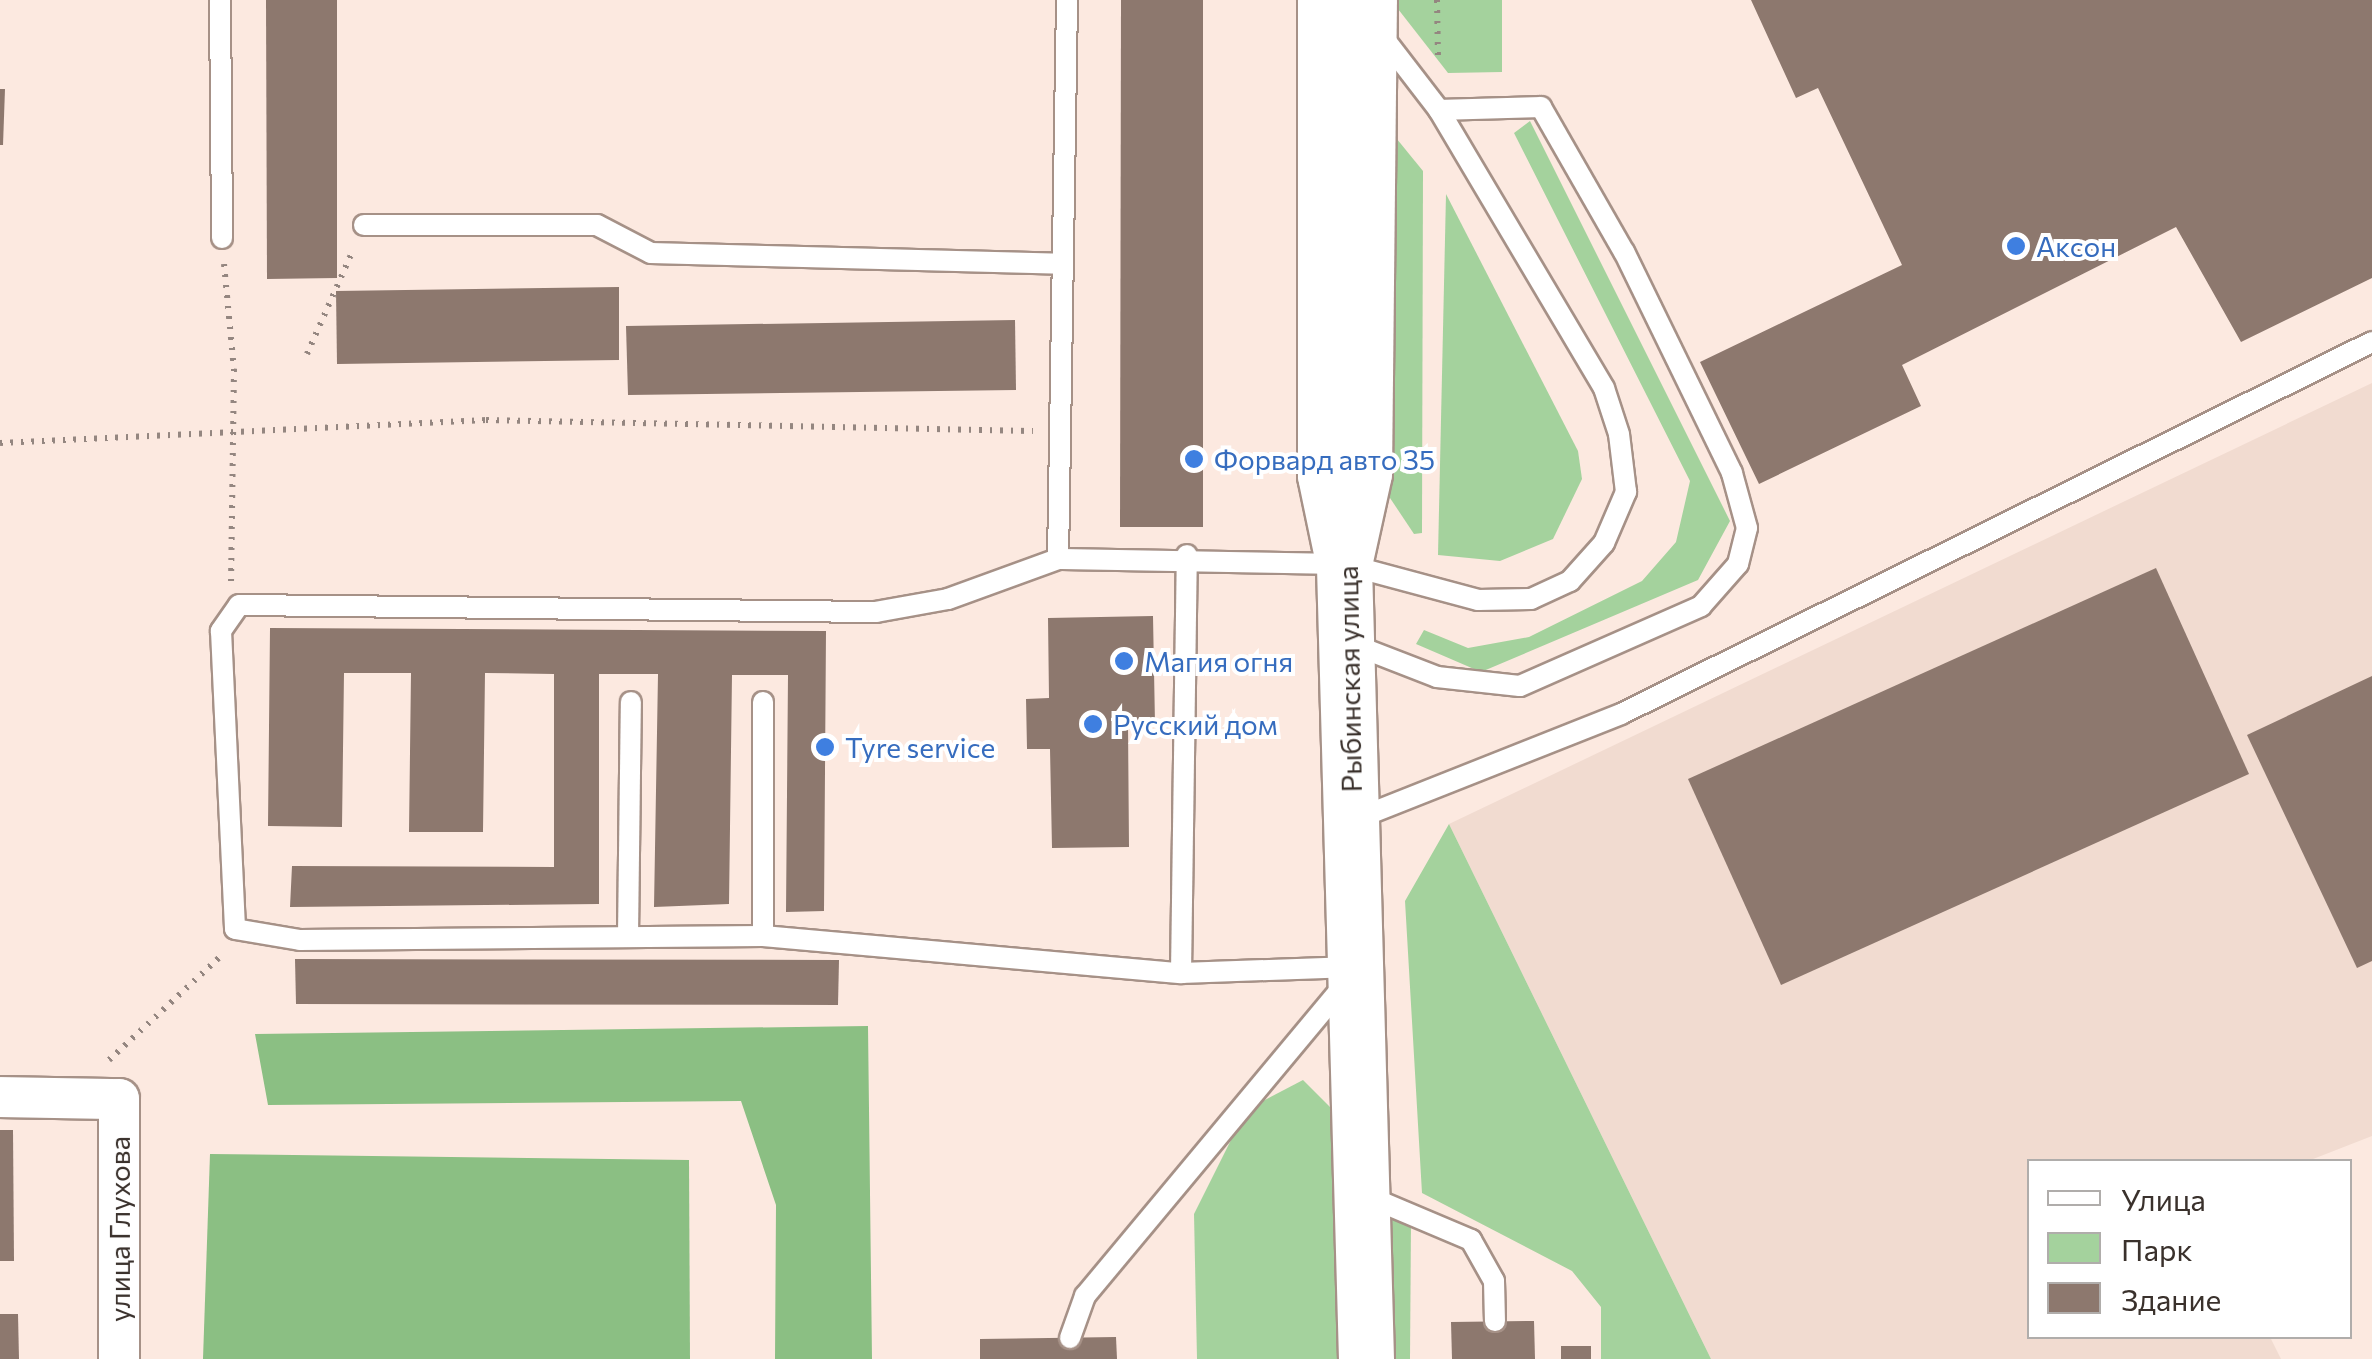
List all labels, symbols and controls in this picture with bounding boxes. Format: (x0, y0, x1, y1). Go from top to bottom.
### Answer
place label: Аксон (2036, 229, 2116, 263)
marker: Аксон (2005, 235, 2027, 257)
place label: Форвард авто 35 (1214, 442, 1435, 476)
marker: Форвард авто 35 (1183, 448, 1205, 470)
street label: Рыбинская улица (1330, 565, 1368, 793)
place label: Магия огня (1144, 644, 1293, 678)
marker: Магия огня (1113, 650, 1135, 672)
place label: Русский дом (1113, 707, 1278, 741)
marker: Русский дом (1082, 713, 1104, 735)
place label: Tyre service (845, 730, 995, 764)
marker: Tyre service (814, 736, 836, 758)
street label: улица Глухова (102, 1136, 136, 1322)
legend (2027, 1159, 2352, 1339)
text: Улица (2121, 1180, 2206, 1217)
text: Парк (2121, 1230, 2193, 1267)
text: Здание (2121, 1280, 2221, 1317)

